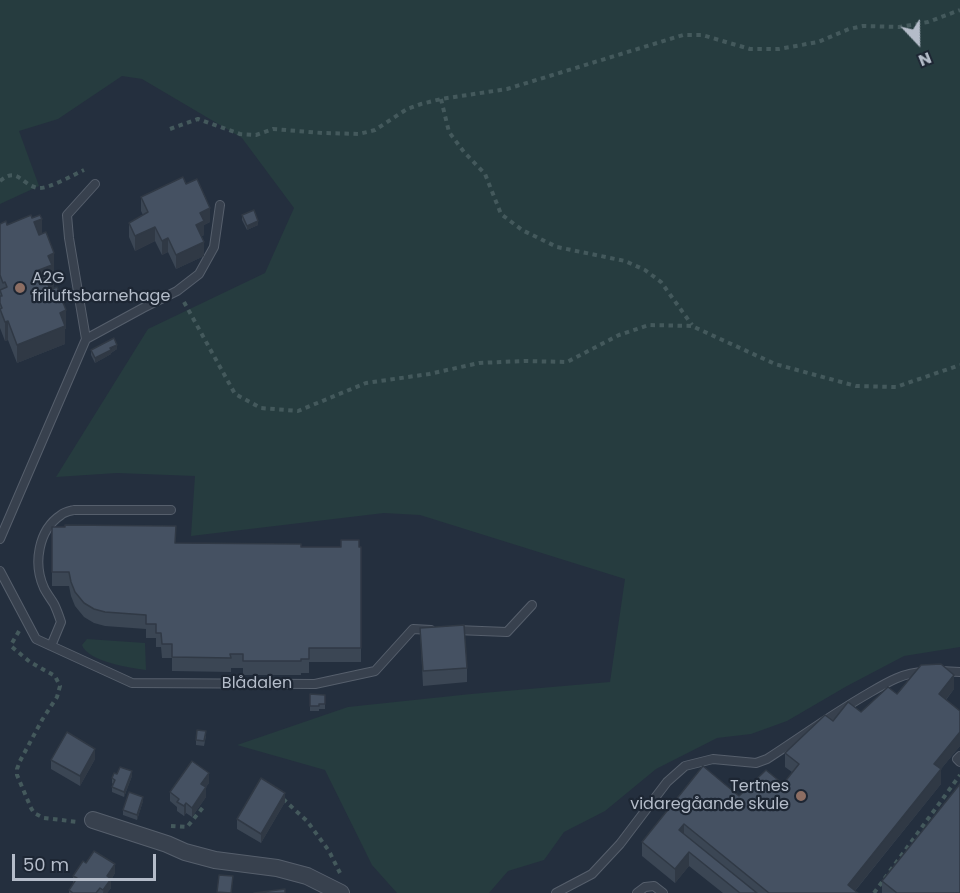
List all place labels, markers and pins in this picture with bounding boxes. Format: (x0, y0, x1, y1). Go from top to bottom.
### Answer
place label: A2G friluftsbarnehage (32, 269, 170, 307)
marker: A2G friluftsbarnehage (13, 281, 27, 295)
place label: Tertnes vidaregåande skule (630, 777, 789, 815)
marker: Tertnes vidaregåande skule (794, 789, 808, 803)

